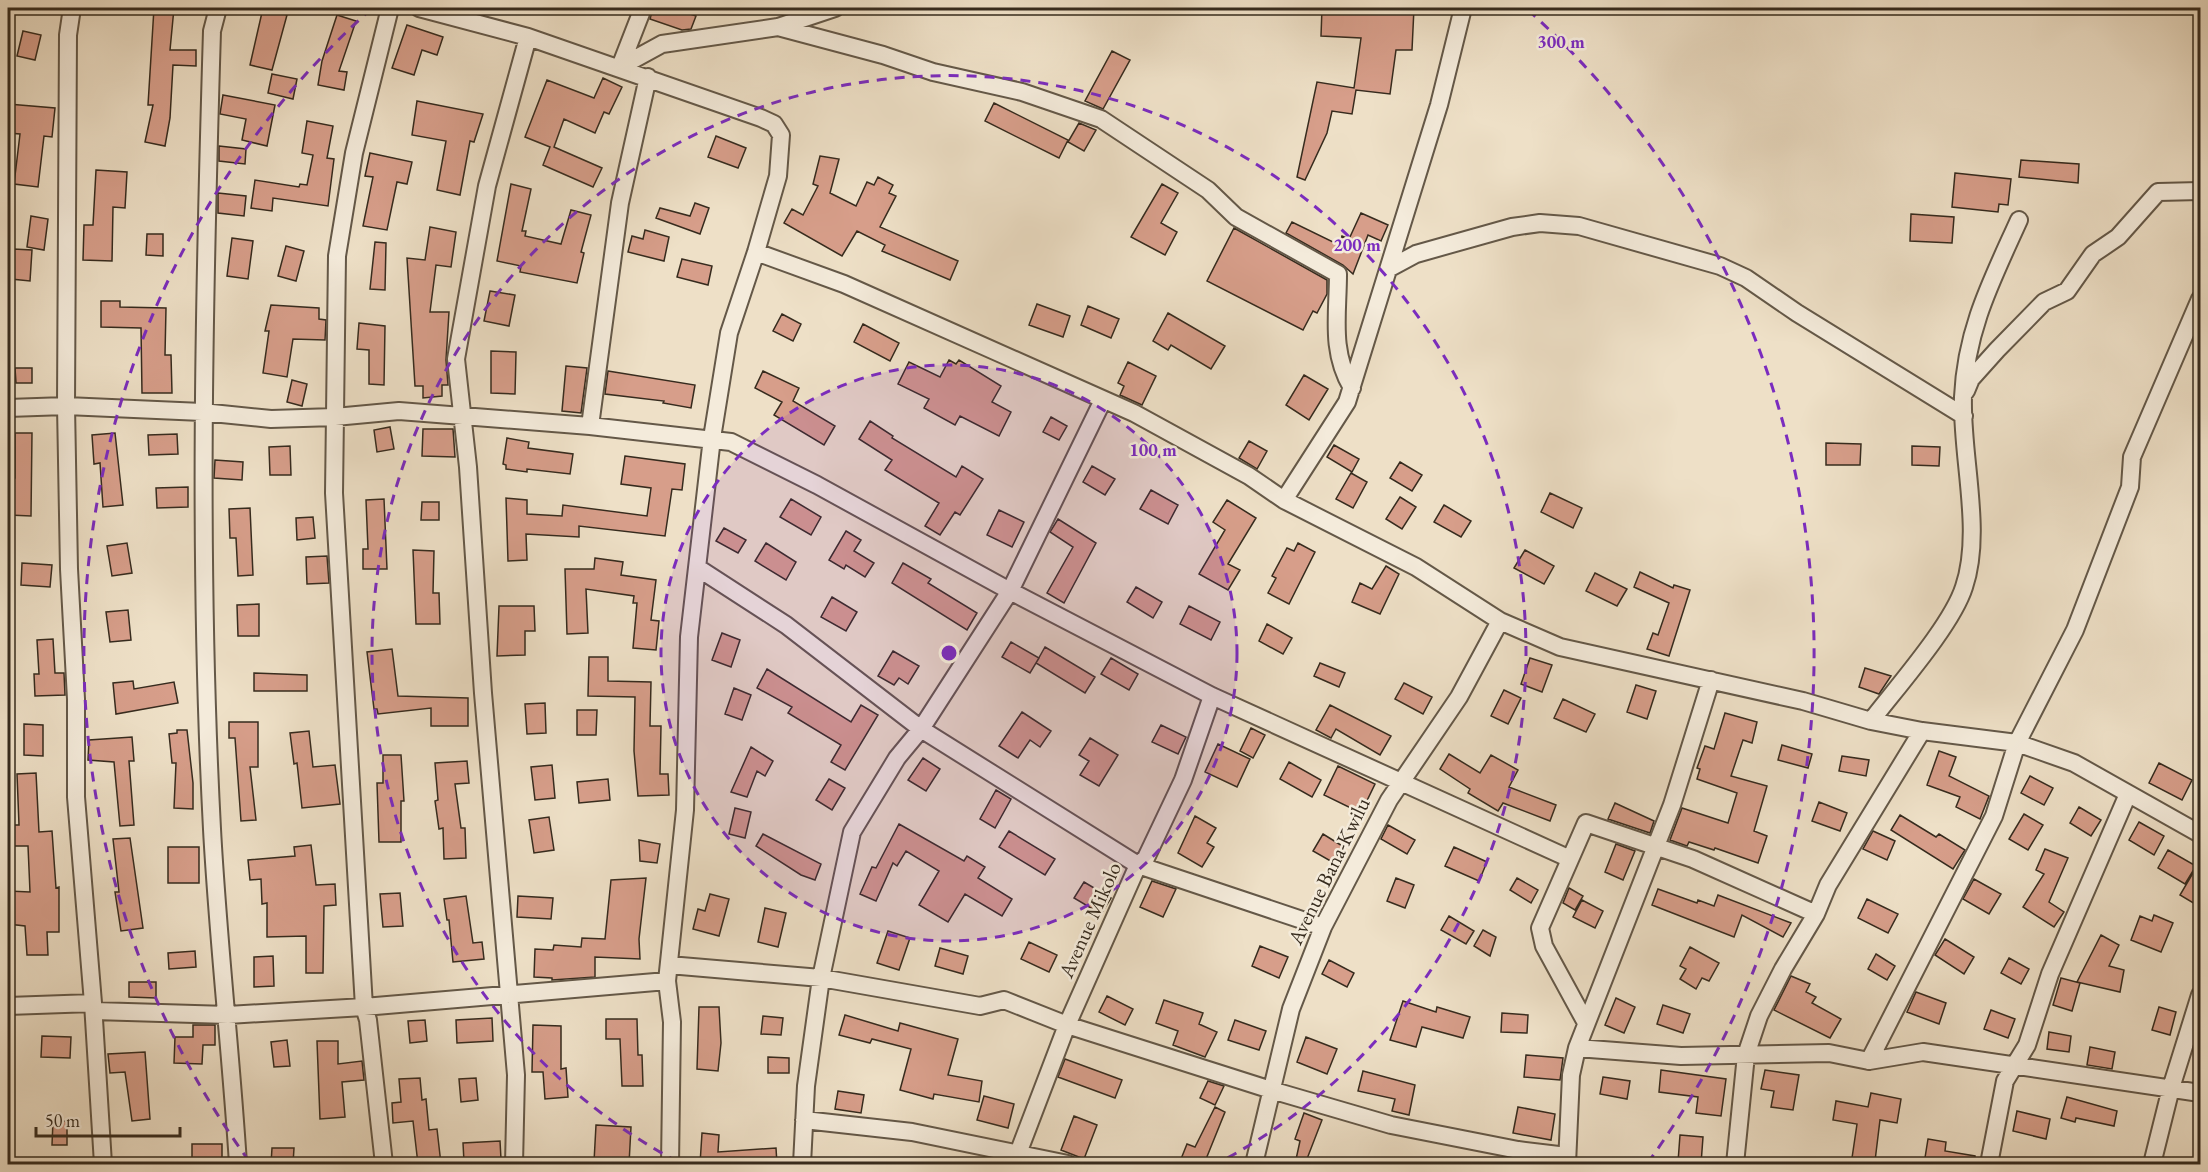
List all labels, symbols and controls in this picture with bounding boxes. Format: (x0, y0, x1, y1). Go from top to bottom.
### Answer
text: 300 m (1537, 30, 1585, 53)
text: 200 m (1333, 233, 1381, 256)
text: 100 m (1129, 438, 1177, 461)
centre of rings (939, 643, 959, 663)
street label: Avenue Bana-Kwilu (1281, 793, 1376, 950)
street label: Avenue Mikolo (1052, 858, 1127, 983)
scale bar (36, 1100, 180, 1138)
text: 50 m (45, 1109, 80, 1132)

